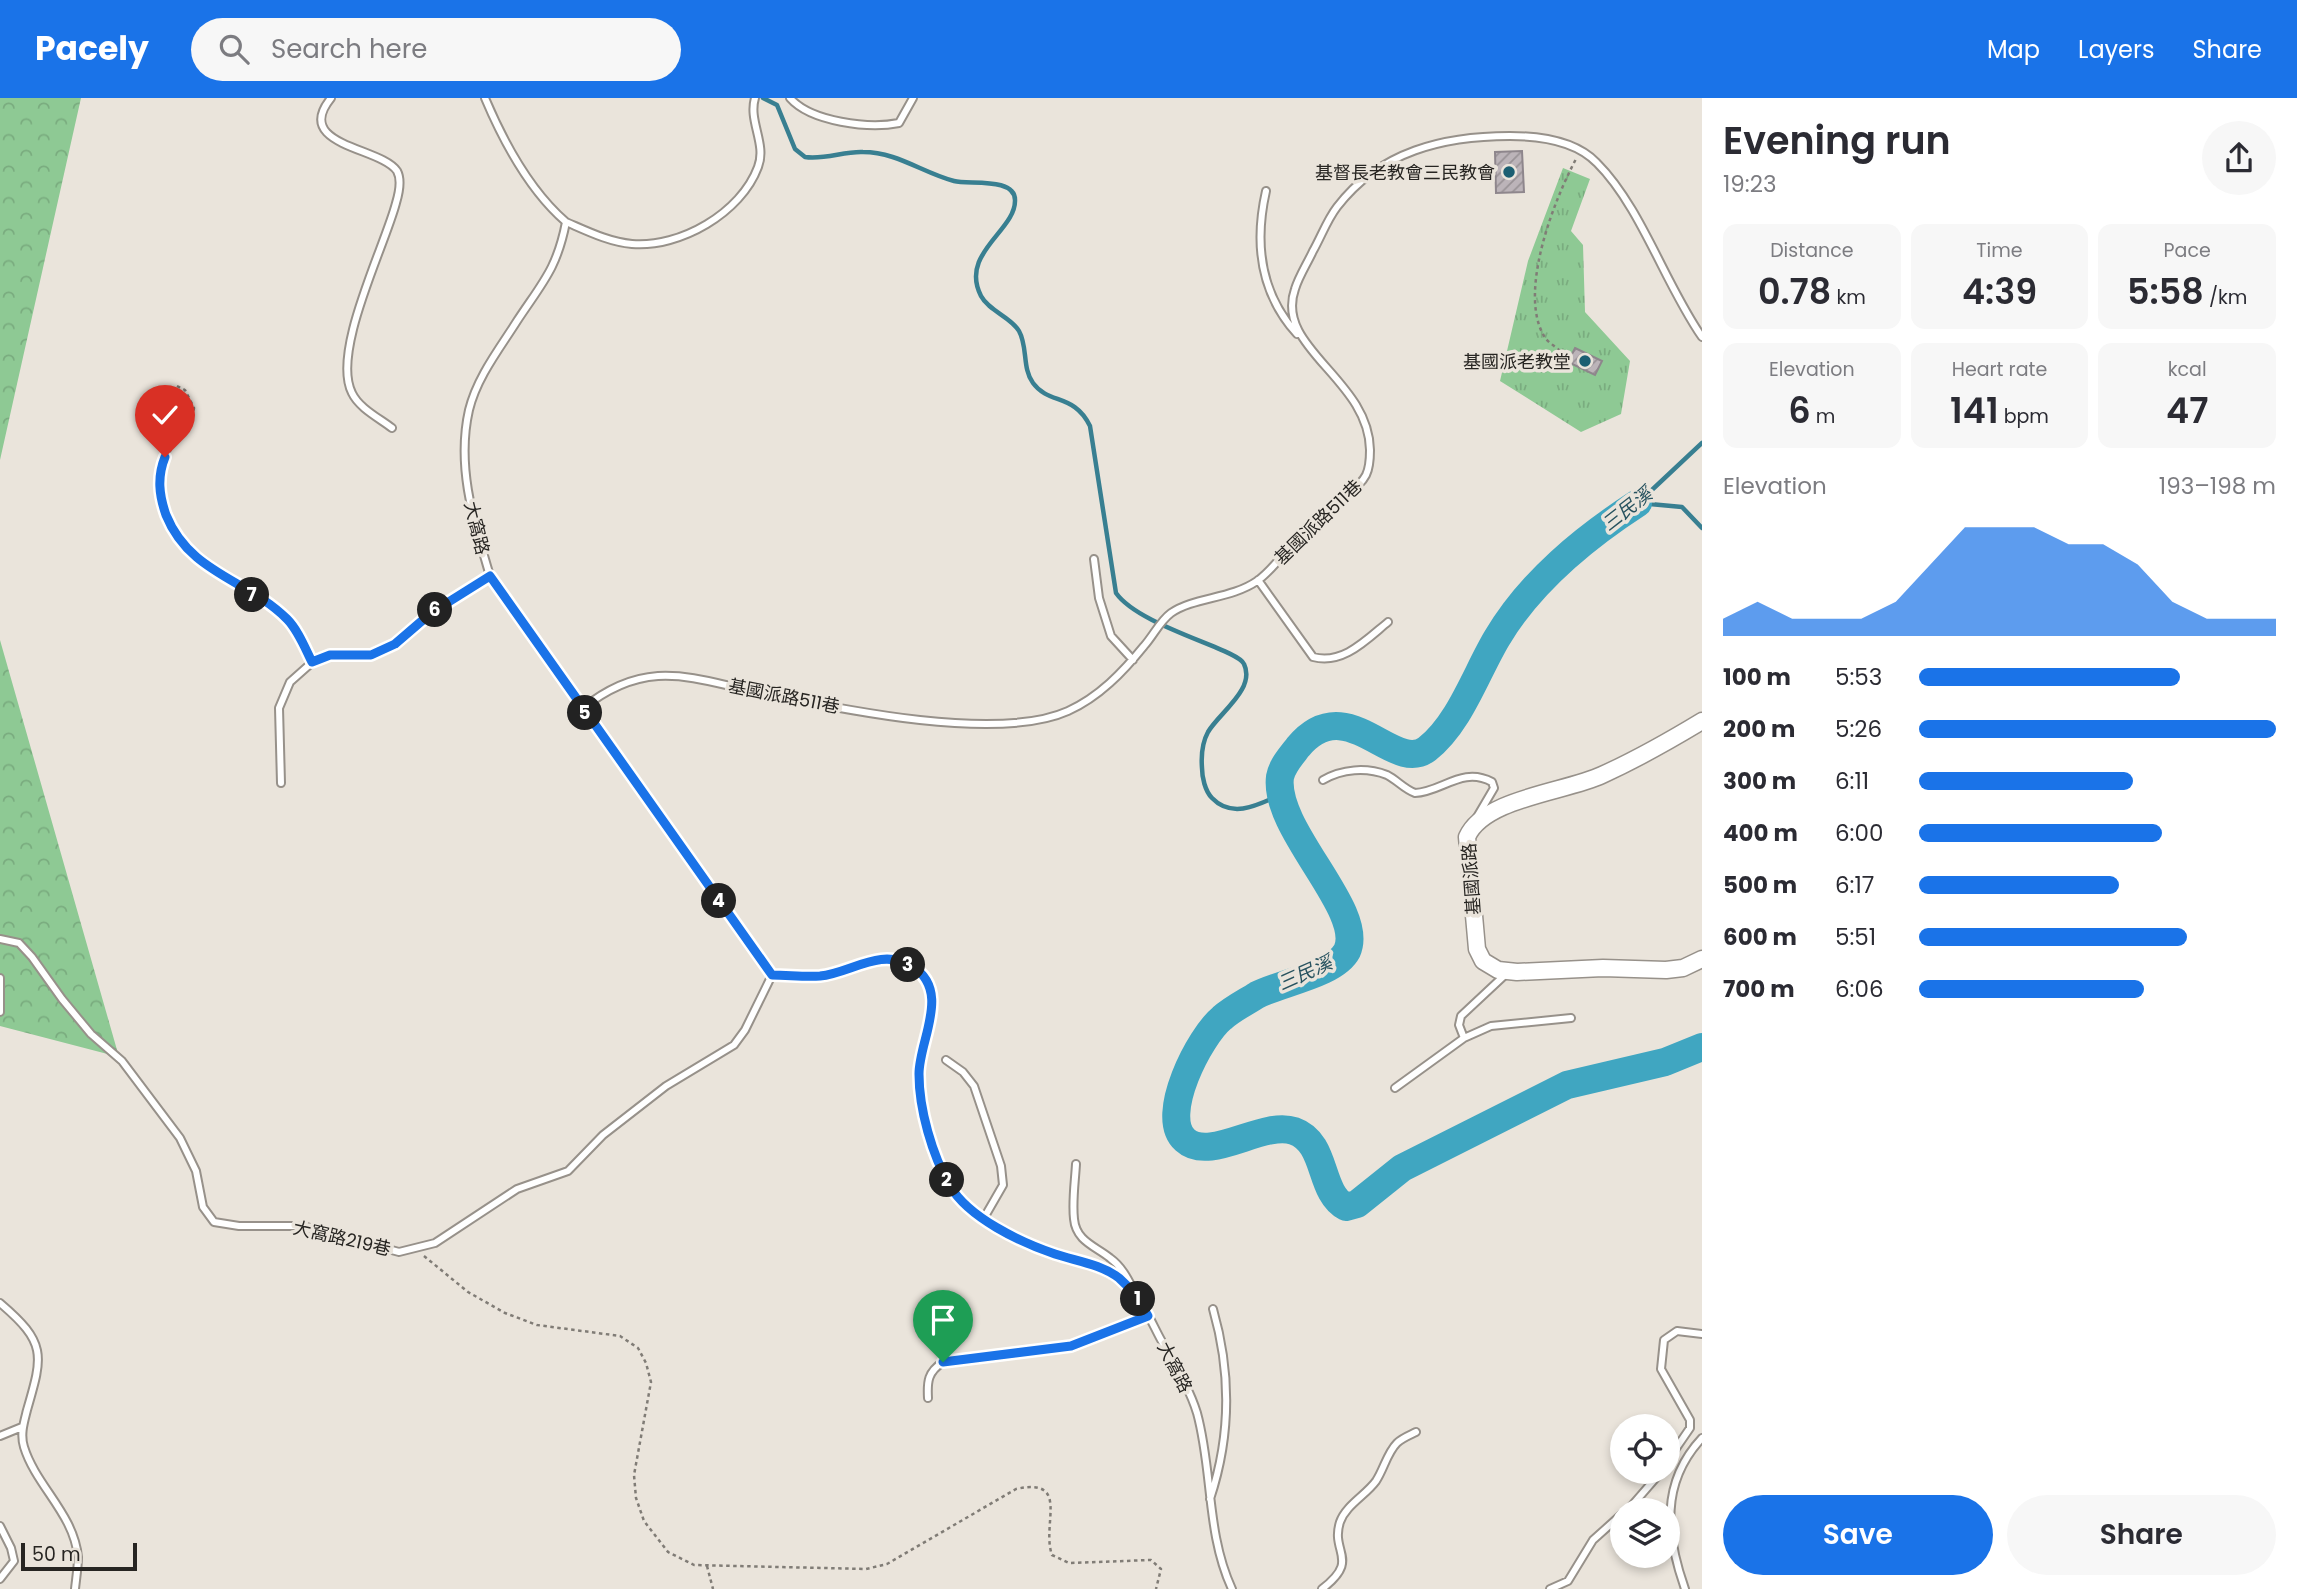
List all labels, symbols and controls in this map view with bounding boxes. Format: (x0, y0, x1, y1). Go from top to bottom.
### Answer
search box (191, 18, 681, 81)
text: Pacely (35, 25, 149, 72)
icon: search (215, 30, 253, 68)
text: Search here (271, 31, 428, 67)
text: Map (1987, 33, 2040, 66)
text: Layers (2078, 33, 2154, 66)
text: Share (2192, 33, 2262, 66)
text: Evening run (1723, 114, 1951, 167)
button: share (2202, 121, 2276, 195)
place label: 基督長老教會三民教會 (1315, 160, 1495, 185)
marker: 基督長老教會三民教會 (1501, 164, 1517, 180)
text: 19:23 (1723, 168, 1777, 200)
text: Distance (1770, 237, 1853, 264)
text: Time (1976, 237, 2023, 264)
text: Pace (2164, 237, 2211, 264)
text: 0.78 (1758, 267, 1831, 316)
text: 4:39 (1962, 267, 2037, 316)
text: 5:58 (2127, 267, 2204, 316)
text: km (1831, 284, 1866, 311)
text: /km (2204, 284, 2247, 311)
place label: 基國派老教堂 (1463, 349, 1571, 374)
marker: 基國派老教堂 (1577, 353, 1593, 369)
text: Elevation (1769, 356, 1855, 383)
text: Heart rate (1952, 356, 2047, 383)
text: kcal (2168, 356, 2207, 383)
pin (135, 385, 195, 457)
text: 6 (1788, 386, 1811, 435)
text: 141 (1950, 386, 1999, 435)
text: 47 (2166, 386, 2208, 435)
icon: check (146, 396, 184, 434)
text: m (1811, 403, 1835, 430)
text: bpm (1999, 403, 2049, 430)
text: Elevation (1723, 470, 1827, 502)
text: 193–198 m (2159, 470, 2276, 502)
street label: 基國派路511巷 (1269, 474, 1367, 570)
water label: 三民溪 (1596, 479, 1660, 537)
street label: 大窩路 (458, 499, 496, 557)
pin: 7 (234, 578, 270, 612)
text: 7 (246, 581, 257, 608)
pin: 6 (418, 592, 452, 628)
text: 6 (428, 596, 441, 623)
text: 100 m (1723, 661, 1791, 693)
text: 5:53 (1835, 661, 1882, 693)
street label: 基國派路511巷 (726, 673, 842, 719)
pin: 5 (568, 696, 602, 730)
text: 5 (578, 699, 591, 726)
text: 200 m (1723, 713, 1795, 745)
text: 5:26 (1835, 713, 1882, 745)
text: 300 m (1723, 765, 1796, 797)
text: 6:11 (1835, 765, 1869, 797)
text: 400 m (1723, 817, 1798, 849)
text: 6:00 (1835, 817, 1883, 849)
street label: 基國派路 (1456, 842, 1486, 916)
text: 500 m (1723, 869, 1797, 901)
text: 6:17 (1835, 869, 1874, 901)
pin: 4 (702, 884, 736, 918)
text: 4 (712, 887, 725, 914)
text: 600 m (1723, 921, 1797, 953)
text: 5:51 (1835, 921, 1876, 953)
pin: 3 (890, 948, 926, 982)
water label: 三民溪 (1273, 948, 1339, 997)
text: 3 (902, 951, 913, 978)
text: 700 m (1723, 973, 1795, 1005)
text: 6:06 (1835, 973, 1884, 1005)
pin: 2 (930, 1162, 964, 1198)
text: 2 (941, 1166, 952, 1193)
street label: 大窩路219巷 (291, 1215, 393, 1261)
pin: 1 (1120, 1282, 1156, 1316)
text: 1 (1134, 1285, 1141, 1312)
pin (913, 1290, 973, 1362)
icon: arrive (924, 1301, 962, 1339)
street label: 大窩路 (1152, 1337, 1198, 1397)
map controls (1610, 1414, 1680, 1568)
button: locate (1610, 1414, 1680, 1484)
button: Save (1723, 1495, 1993, 1575)
button: Share (2007, 1495, 2276, 1575)
button: layers (1610, 1498, 1680, 1568)
scale bar (21, 1540, 136, 1572)
text: 50 m (32, 1541, 81, 1568)

